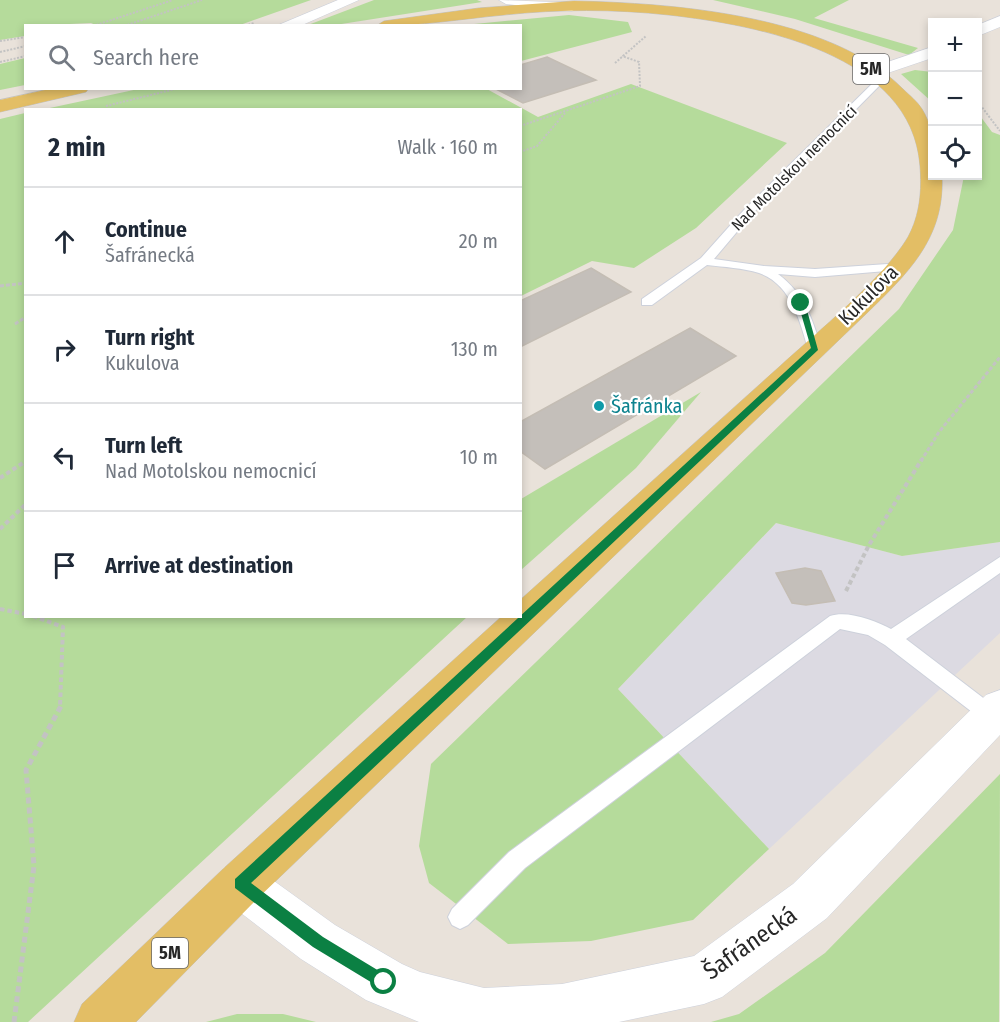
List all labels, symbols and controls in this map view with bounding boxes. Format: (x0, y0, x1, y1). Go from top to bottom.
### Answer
map controls (928, 18, 982, 180)
button: + (928, 18, 982, 72)
search box (24, 24, 522, 90)
icon: search (45, 41, 78, 74)
text: Search here (93, 44, 199, 71)
road number: 5M (853, 54, 889, 84)
button: − (928, 72, 982, 126)
street label: Nad Motolskou nemocnicí (727, 101, 861, 235)
button: locate (928, 126, 982, 180)
text: 2 min (48, 132, 106, 163)
text: Walk · 160 m (398, 135, 498, 159)
text: Continue (105, 216, 187, 243)
icon: ahead (48, 225, 81, 258)
text: 20 m (459, 229, 498, 253)
text: Šafránecká (105, 243, 195, 267)
street label: Kukulova (833, 260, 903, 330)
route end (787, 289, 813, 315)
text: Turn right (105, 324, 194, 351)
icon: right (48, 333, 81, 366)
text: 130 m (451, 337, 498, 361)
text: Kukulova (105, 351, 180, 375)
place label: Šafránka (611, 394, 682, 418)
marker: Šafránka (592, 399, 606, 413)
text: Turn left (105, 432, 183, 459)
icon: left (48, 441, 81, 474)
text: 10 m (460, 445, 498, 469)
text: Nad Motolskou nemocnicí (105, 459, 317, 483)
icon: arrive (48, 549, 81, 582)
text: Arrive at destination (105, 552, 293, 579)
street label: Šafránecká (697, 900, 802, 985)
road number: 5M (152, 938, 188, 968)
route start (370, 968, 396, 994)

